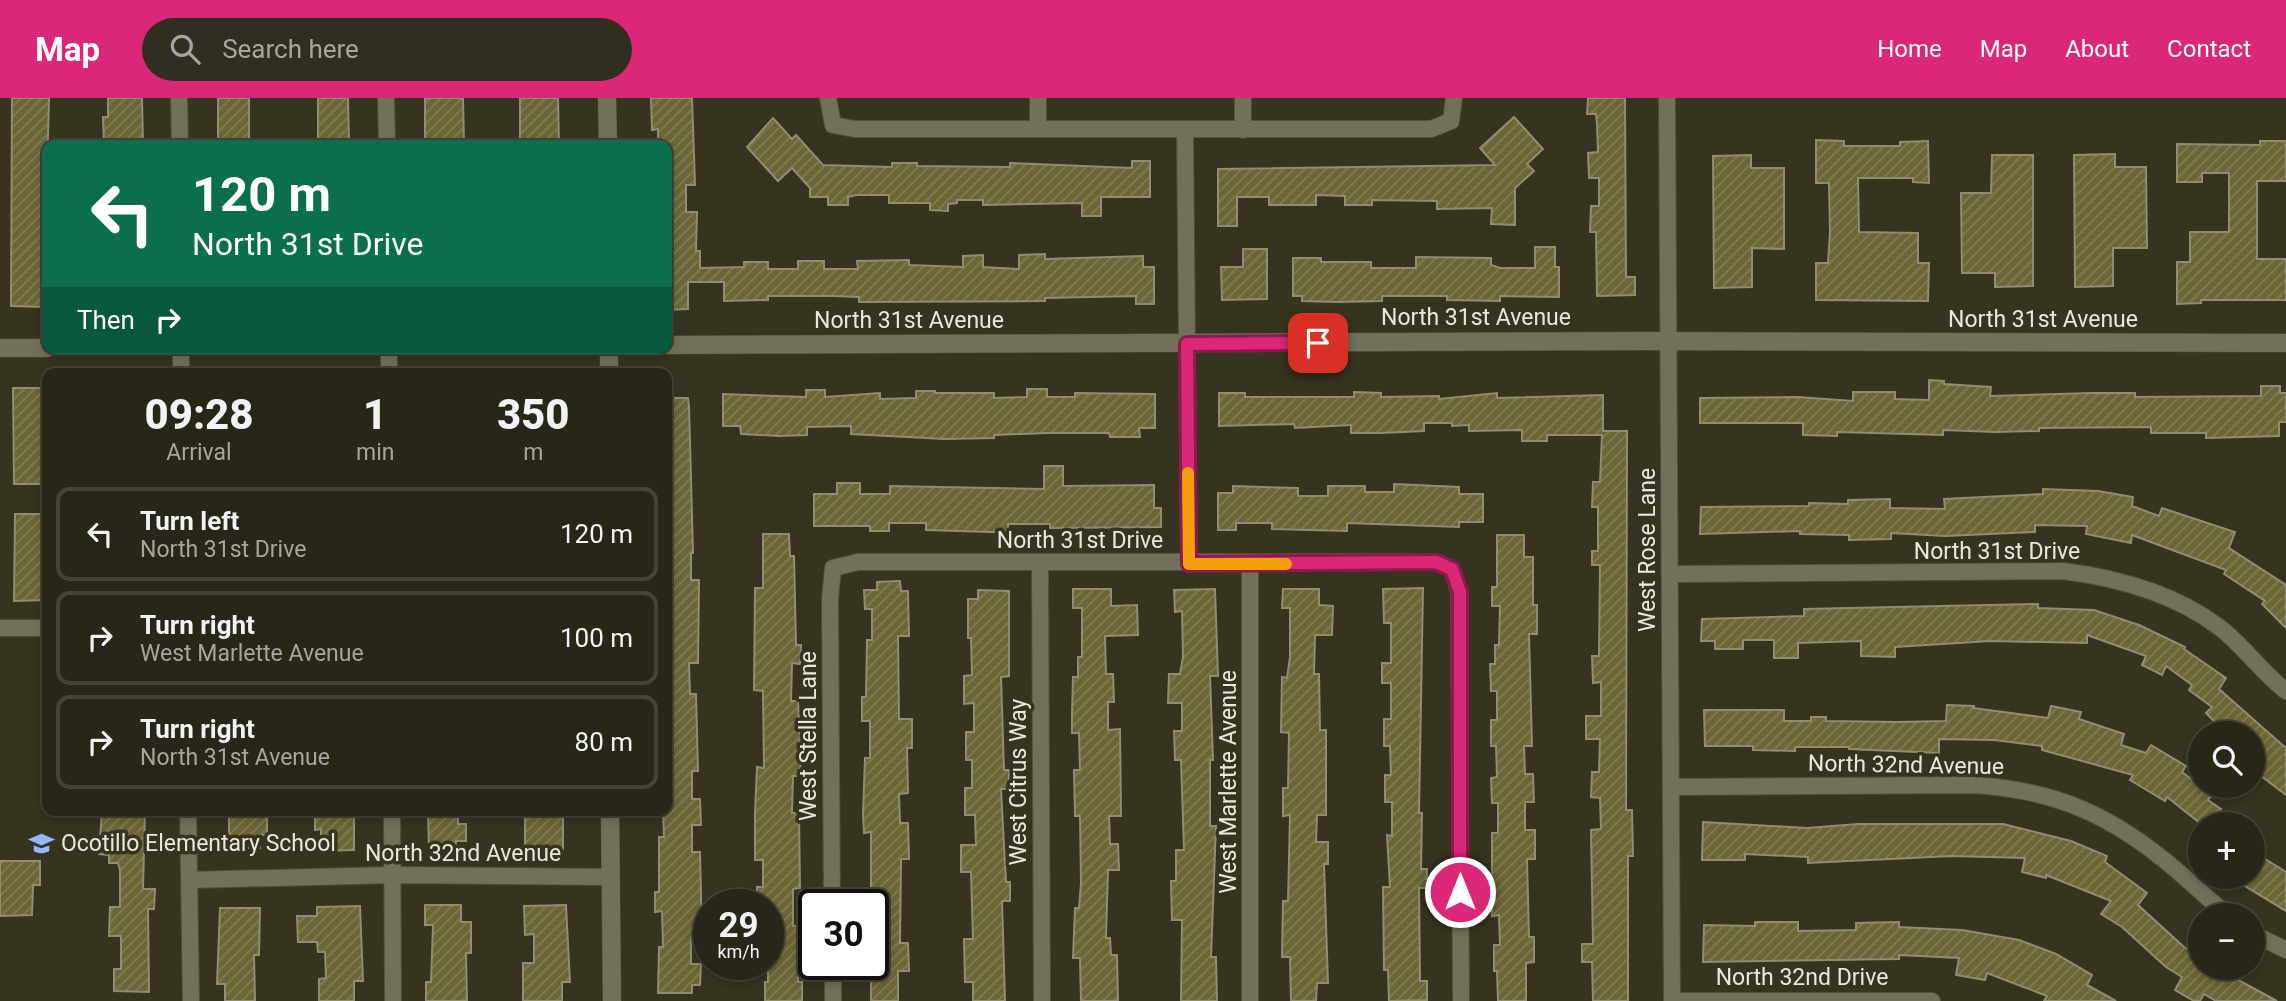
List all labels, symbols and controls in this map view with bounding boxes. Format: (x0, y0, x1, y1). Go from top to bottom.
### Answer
search box (142, 18, 632, 81)
text: Map (35, 30, 100, 69)
icon: search (166, 30, 204, 68)
text: Search here (222, 34, 359, 64)
text: Home (1877, 35, 1942, 63)
text: Map (1980, 35, 2027, 63)
text: About (2065, 35, 2129, 63)
text: Contact (2167, 35, 2251, 63)
text: 120 m (192, 166, 331, 223)
icon: left (77, 168, 168, 259)
text: North 31st Drive (192, 225, 424, 263)
icon: right (149, 301, 187, 339)
street label: North 31st Avenue (1381, 304, 1571, 331)
text: Then (77, 305, 135, 335)
street label: North 31st Avenue (1948, 306, 2138, 333)
street label: North 31st Avenue (814, 307, 1004, 334)
pin (1288, 313, 1348, 373)
icon: arrive (1299, 324, 1337, 362)
text: 09:28 (144, 390, 254, 439)
text: 1 (363, 390, 387, 439)
text: 350 (497, 390, 570, 439)
text: Arrival (166, 439, 232, 466)
text: min (356, 439, 394, 466)
text: m (523, 439, 543, 466)
street label: West Rose Lane (1634, 468, 1661, 632)
text: Turn left (140, 506, 239, 536)
icon: left (81, 515, 119, 553)
text: 120 m (560, 519, 633, 549)
street label: North 31st Drive (997, 527, 1163, 554)
text: North 31st Drive (140, 536, 306, 563)
street label: North 31st Drive (1914, 538, 2080, 565)
text: Turn right (140, 610, 255, 640)
icon: right (81, 619, 119, 657)
text: 100 m (560, 623, 633, 653)
text: West Marlette Avenue (140, 640, 364, 667)
street label: West Stella Lane (795, 651, 822, 821)
street label: West Marlette Avenue (1215, 670, 1242, 894)
street label: West Citrus Way (1005, 699, 1032, 865)
text: Turn right (140, 714, 255, 744)
map controls (2188, 721, 2265, 980)
button: search (2188, 721, 2265, 798)
icon: right (81, 723, 119, 761)
text: 80 m (575, 727, 633, 757)
text: North 31st Avenue (140, 744, 330, 771)
street label: North 32nd Avenue (1808, 750, 2004, 780)
button: + (2188, 812, 2265, 889)
school or university icon: Ocotillo Elementary School (27, 829, 55, 857)
place label: Ocotillo Elementary School (61, 830, 336, 857)
street label: North 32nd Avenue (365, 840, 561, 867)
position arrow (1423, 855, 1497, 929)
speed limit sign: 30 (798, 889, 889, 980)
button: − (2188, 903, 2265, 980)
text: 29 (718, 905, 759, 946)
text: km/h (717, 941, 760, 962)
street label: North 32nd Drive (1716, 964, 1888, 991)

